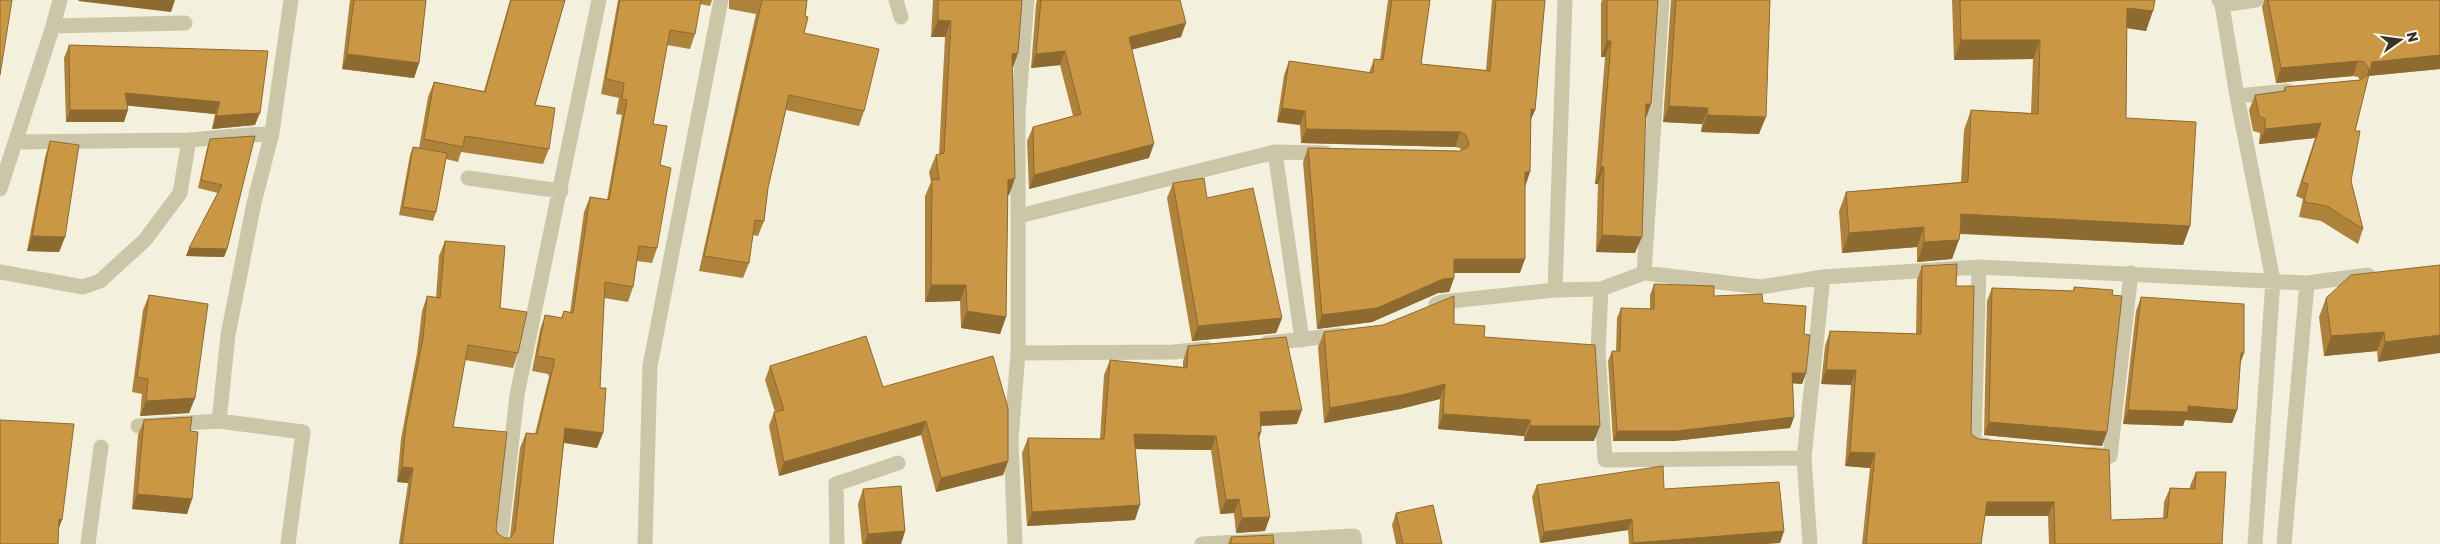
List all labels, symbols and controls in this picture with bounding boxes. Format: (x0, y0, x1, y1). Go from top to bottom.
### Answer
north arrow (2375, 15, 2425, 65)
text: N (2403, 30, 2422, 44)

